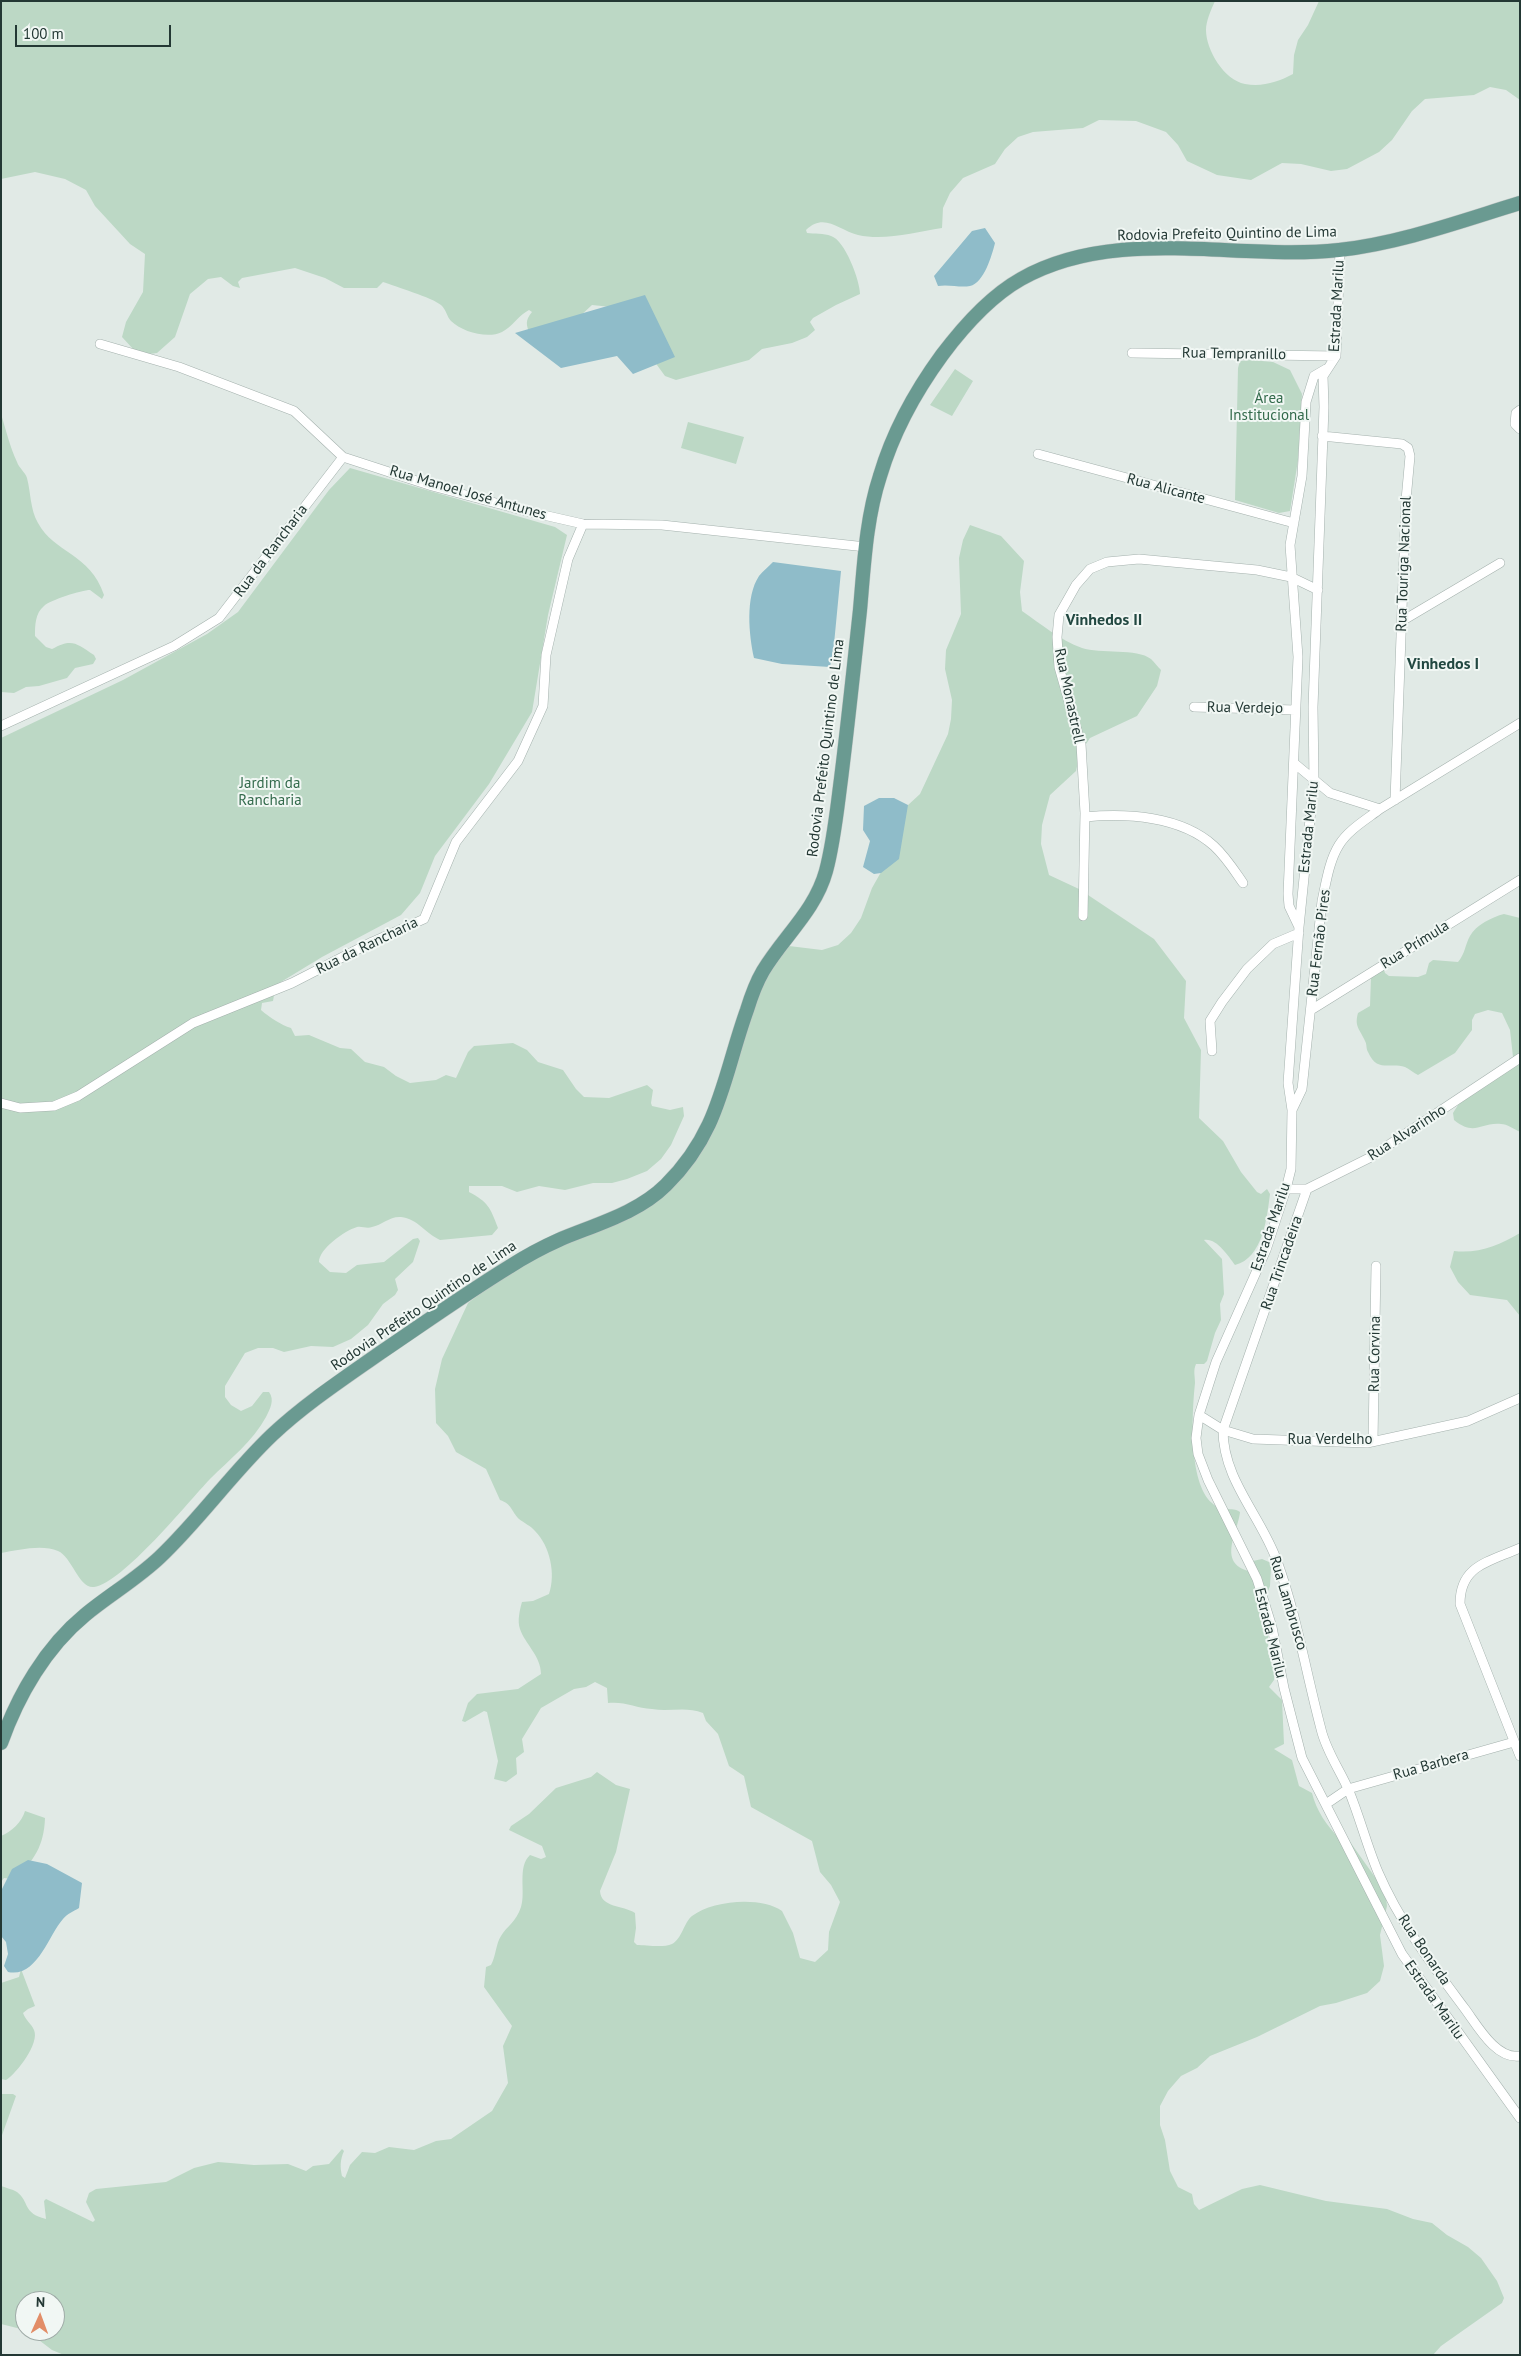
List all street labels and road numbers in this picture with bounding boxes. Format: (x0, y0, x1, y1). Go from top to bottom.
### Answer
street label: Rodovia Prefeito Quintino de Lima (1117, 223, 1337, 245)
street label: Estrada Marilu (1326, 259, 1348, 353)
street label: Rua Tempranillo (1182, 344, 1286, 364)
street label: Rua Manoel José Antunes (387, 462, 549, 524)
street label: Rua Alicante (1125, 470, 1207, 508)
street label: Rua Touriga Nacional (1393, 496, 1415, 632)
street label: Rua da Rancharia (230, 501, 312, 601)
street label: Rodovia Prefeito Quintino de Lima (804, 638, 848, 858)
street label: Rua Monastrell (1050, 647, 1088, 745)
street label: Rua Verdejo (1207, 698, 1283, 718)
street label: Estrada Marilu (1295, 780, 1323, 874)
street label: Rua Fernão Pires (1303, 888, 1335, 998)
street label: Rua da Rancharia (313, 914, 421, 978)
street label: Rua Prímula (1377, 917, 1453, 973)
street label: Rua Alvarinho (1364, 1101, 1450, 1165)
street label: Estrada Marilu (1247, 1180, 1295, 1274)
street label: Rua Trincadeira (1257, 1213, 1307, 1313)
street label: Rodovia Prefeito Quintino de Lima (328, 1237, 520, 1375)
street label: Rua Corvina (1365, 1316, 1385, 1392)
street label: Rua Verdelho (1288, 1431, 1372, 1449)
street label: Rua Lambrusco (1265, 1554, 1311, 1652)
street label: Estrada Marilu (1250, 1586, 1290, 1680)
street label: Rua Barbera (1391, 1746, 1471, 1784)
street label: Rua Bonarda (1394, 1911, 1454, 1989)
street label: Estrada Marilu (1400, 1957, 1468, 2043)

